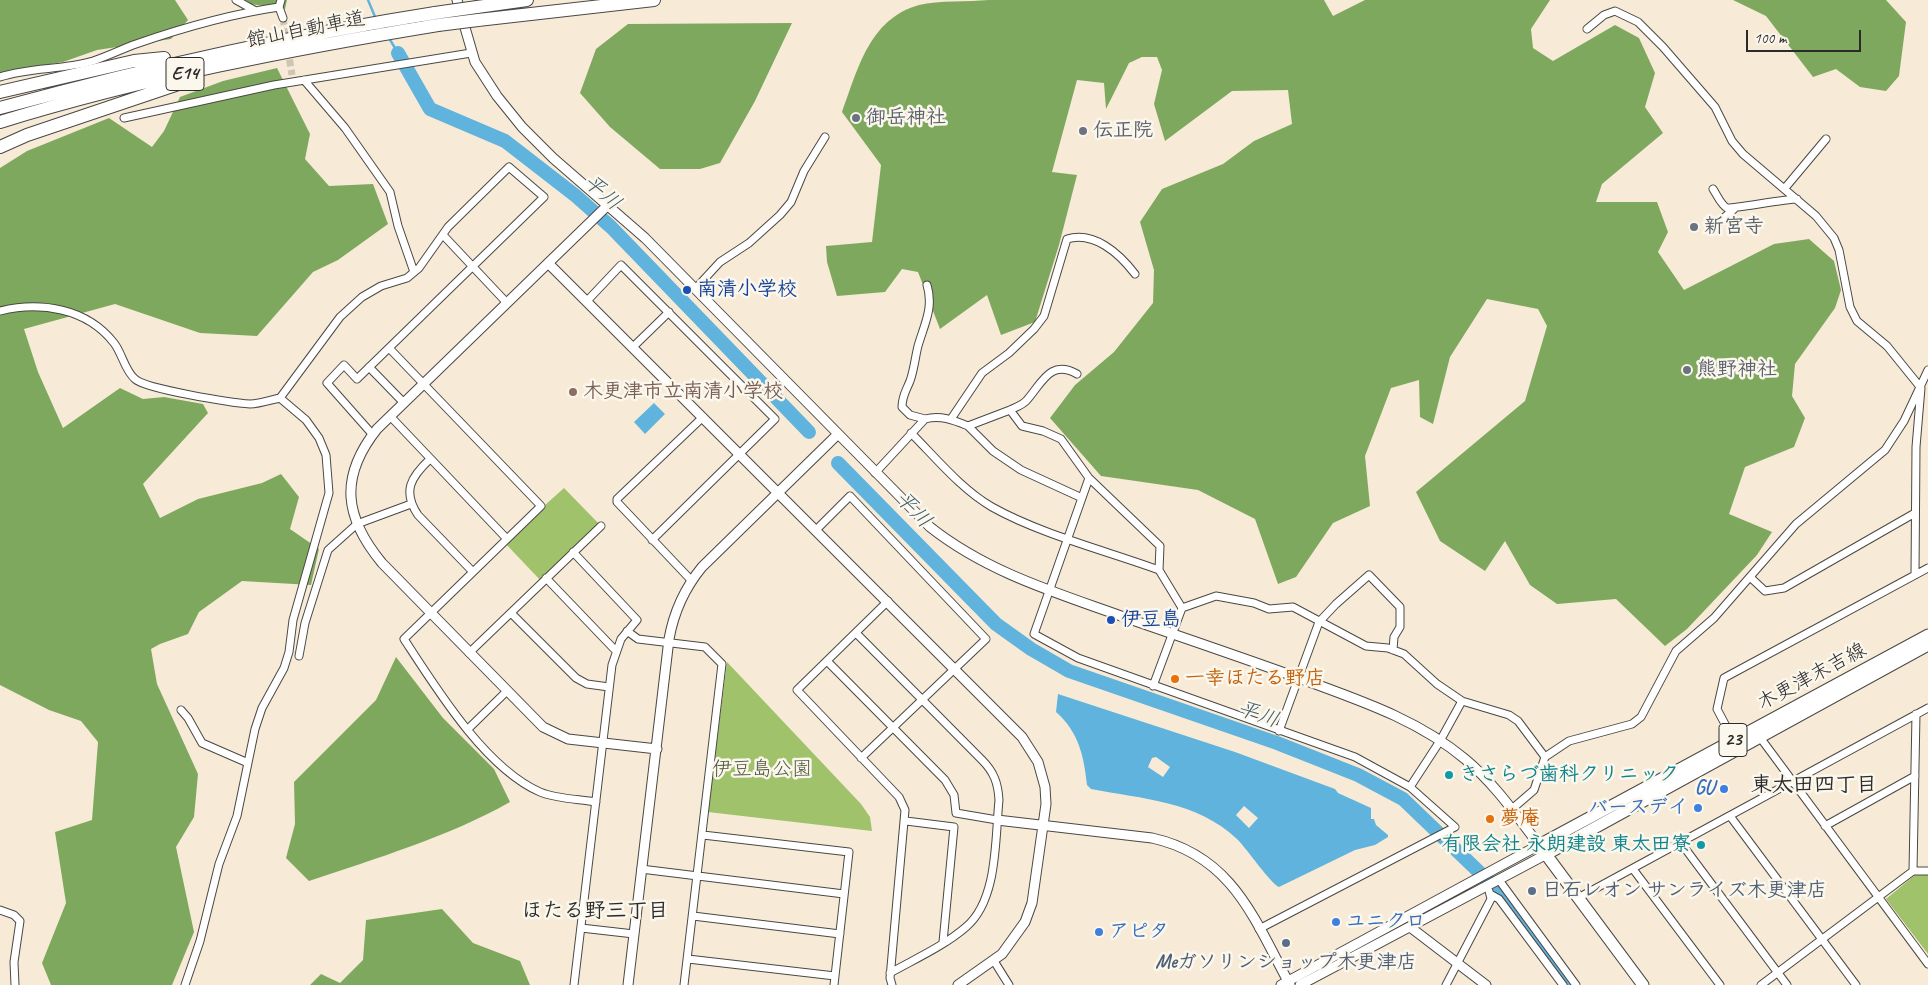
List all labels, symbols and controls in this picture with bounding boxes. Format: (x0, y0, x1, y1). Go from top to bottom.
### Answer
street label: 館山自動車道 (245, 7, 367, 53)
scale bar (1748, 20, 1863, 52)
text: 100 m (1754, 29, 1786, 48)
road number: E14 (166, 58, 204, 90)
place label: 御岳神社 (866, 106, 946, 130)
marker: 御岳神社 (850, 112, 862, 124)
place label: 伝正院 (1093, 119, 1153, 143)
marker: 伝正院 (1077, 125, 1089, 137)
water label: 平川 (578, 170, 626, 216)
place label: 新宮寺 (1704, 215, 1764, 239)
marker: 新宮寺 (1688, 221, 1700, 233)
place label: 南清小学校 (697, 278, 797, 302)
marker: 南清小学校 (681, 284, 693, 296)
place label: 熊野神社 (1697, 358, 1777, 382)
marker: 熊野神社 (1681, 364, 1693, 376)
place label: 木更津市立南清小学校 (583, 380, 783, 404)
marker: 木更津市立南清小学校 (567, 386, 579, 398)
water label: 平川 (889, 486, 937, 534)
place label: 伊豆島 (1121, 608, 1181, 632)
marker: 伊豆島 (1105, 614, 1117, 626)
street label: 木更津末吉線 (1753, 638, 1871, 716)
place label: 一幸ほたる野店 (1185, 667, 1325, 691)
marker: 一幸ほたる野店 (1169, 673, 1181, 685)
water label: 平川 (1234, 696, 1282, 734)
road number: 23 (1719, 724, 1747, 756)
park label: 伊豆島公園 (712, 758, 812, 782)
place label: きさらづ歯科クリニック (1459, 763, 1679, 787)
marker: きさらづ歯科クリニック (1443, 769, 1455, 781)
district label: 東太田四丁目 (1751, 772, 1877, 798)
place label: GU (1695, 777, 1714, 801)
marker: GU (1718, 783, 1730, 795)
place label: バースデイ (1588, 796, 1688, 820)
marker: バースデイ (1692, 802, 1704, 814)
place label: 夢庵 (1500, 807, 1540, 831)
marker: 夢庵 (1484, 813, 1496, 825)
place label: 有限会社 永朗建設 東太田寮 (1441, 833, 1691, 857)
marker: 有限会社 永朗建設 東太田寮 (1695, 839, 1707, 851)
place label: 日石レオン サンライズ木更津店 (1542, 879, 1827, 903)
marker: 日石レオン サンライズ木更津店 (1526, 885, 1538, 897)
district label: ほたる野三丁目 (522, 898, 668, 924)
place label: ユニクロ (1346, 910, 1426, 934)
marker: ユニクロ (1330, 916, 1342, 928)
place label: アピタ (1109, 920, 1169, 944)
marker: アピタ (1093, 926, 1105, 938)
marker: Meガソリンショップ木更津店 (1280, 937, 1292, 949)
place label: Meガソリンショップ木更津店 (1155, 951, 1417, 975)

